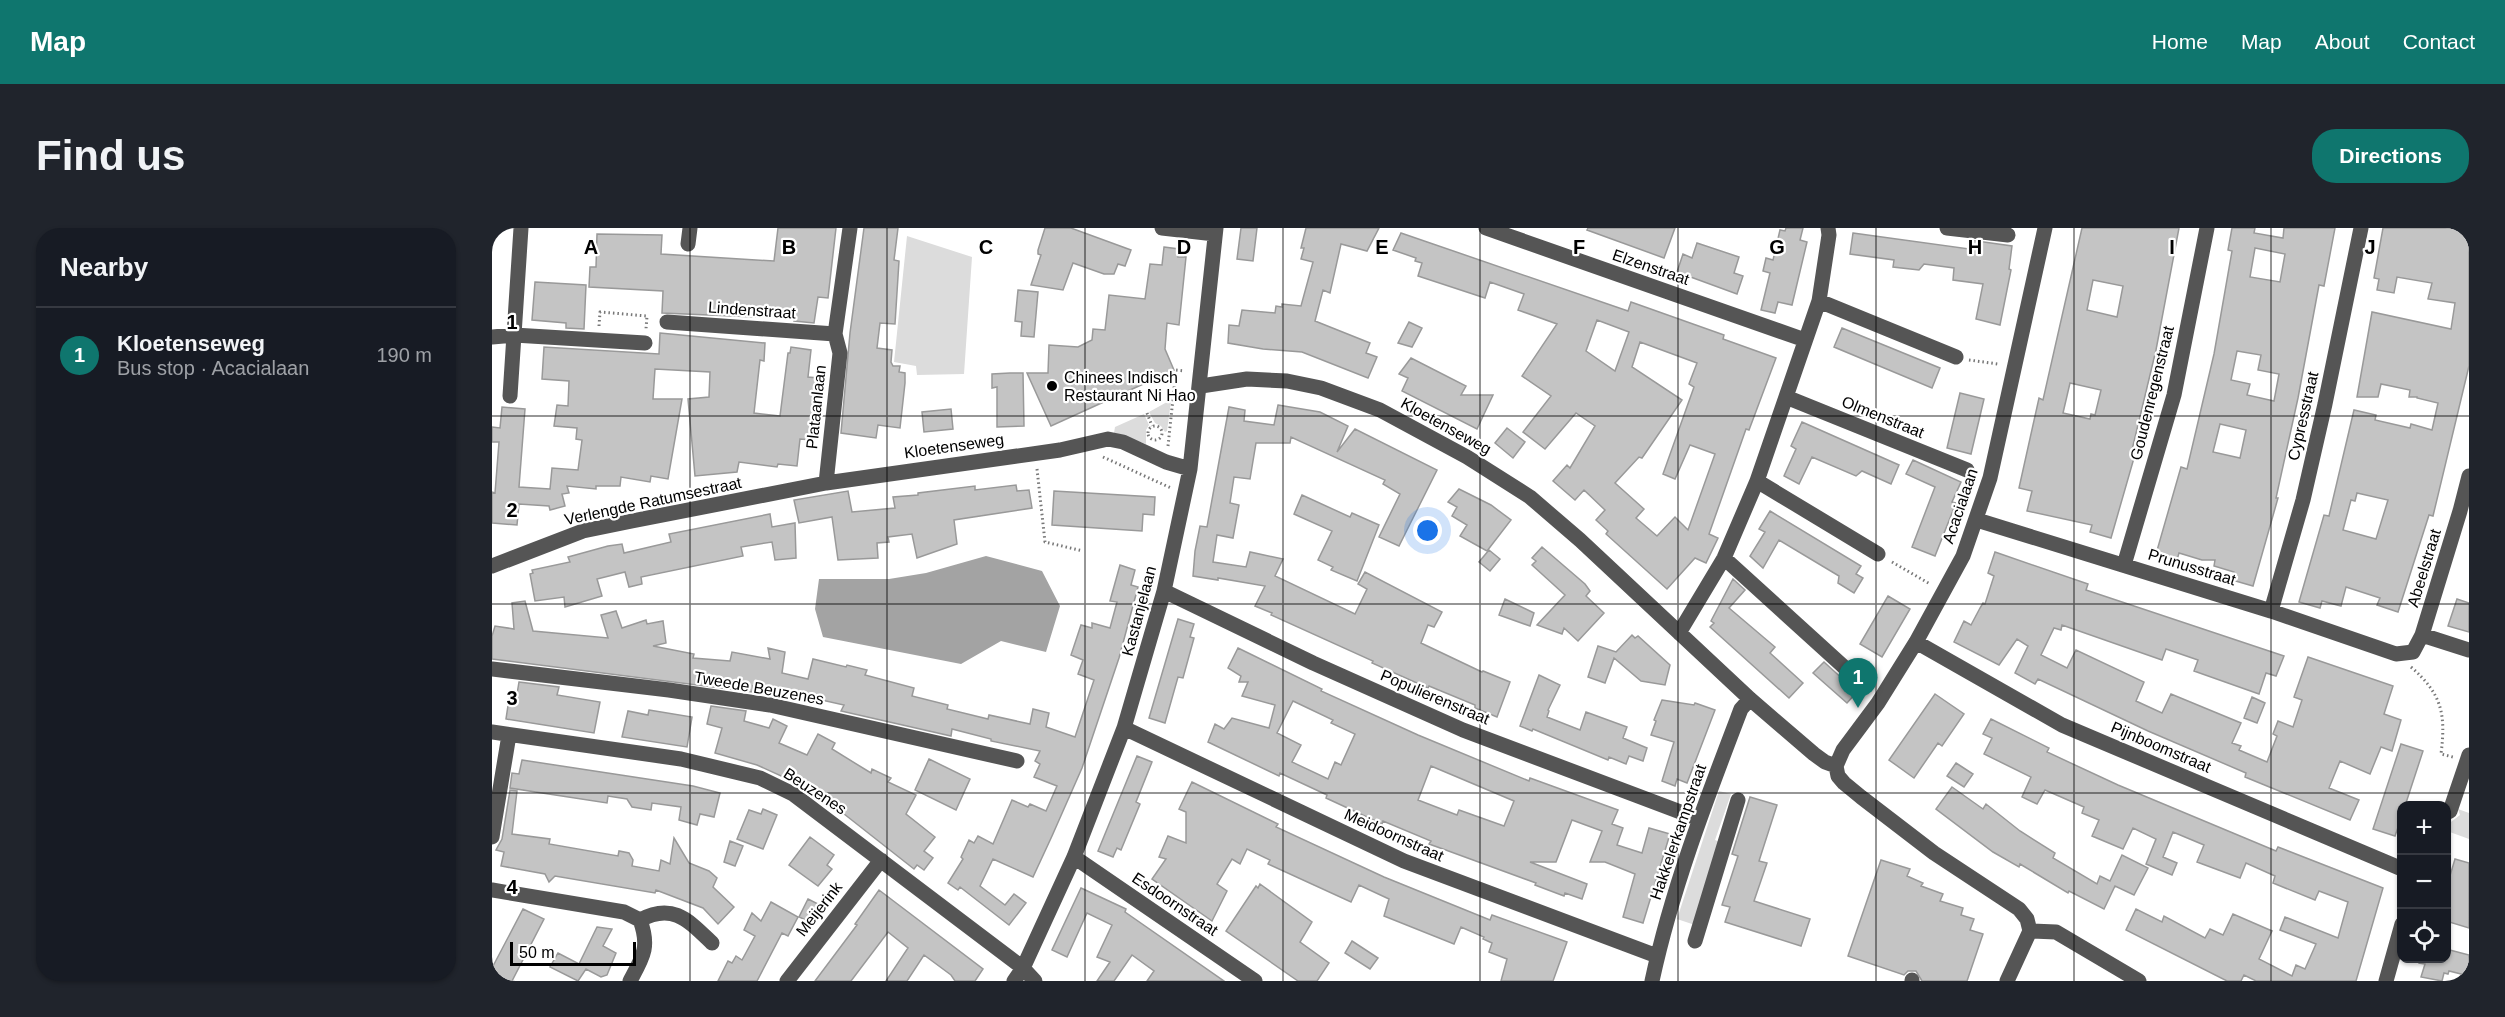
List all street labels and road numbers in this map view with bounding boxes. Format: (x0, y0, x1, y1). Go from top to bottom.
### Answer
street label: Elzenstraat (1610, 246, 1692, 288)
street label: Lindenstraat (707, 298, 797, 322)
street label: Goudenregenstraat (2127, 324, 2177, 462)
street label: Plataanlaan (803, 364, 829, 450)
street label: Cypresstraat (2285, 369, 2322, 462)
street label: Olmenstraat (1839, 393, 1927, 441)
street label: Kloetenseweg (1398, 394, 1494, 458)
street label: Kloetenseweg (903, 431, 1005, 461)
street label: Acacialaan (1939, 466, 1981, 546)
street label: Verlengde Ratumsestraat (563, 474, 744, 528)
street label: Abeelstraat (2404, 526, 2444, 609)
street label: Prunusstraat (2146, 546, 2238, 589)
street label: Kastanjelaan (1119, 564, 1159, 658)
street label: Populierenstraat (1378, 666, 1492, 728)
street label: Tweede Beuzenes (693, 668, 825, 708)
street label: Pijnboomstraat (2109, 718, 2214, 776)
street label: Hakkelerkampstraat (1647, 761, 1709, 902)
street label: Beuzenes (781, 764, 849, 818)
street label: Meidoornstraat (1342, 806, 1447, 865)
street label: Esdoornstraat (1129, 869, 1222, 939)
street label: Meijerink (793, 878, 846, 939)

